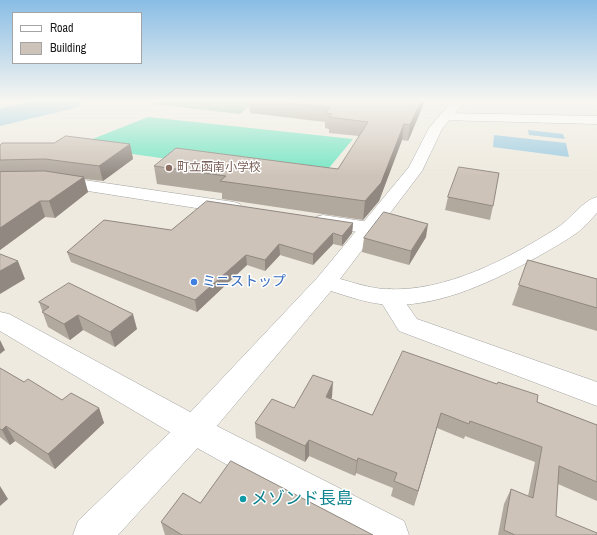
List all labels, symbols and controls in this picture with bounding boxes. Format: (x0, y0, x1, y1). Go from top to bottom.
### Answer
legend (12, 12, 142, 64)
text: Road (50, 20, 74, 36)
text: Building (50, 40, 86, 56)
place label: 町立函南小学校 (177, 161, 261, 175)
marker: 町立函南小学校 (164, 163, 174, 173)
place label: ミニストップ (202, 274, 286, 290)
marker: ミニストップ (189, 277, 199, 287)
place label: メゾンド長島 (251, 489, 353, 509)
marker: メゾンド長島 (238, 494, 248, 504)

